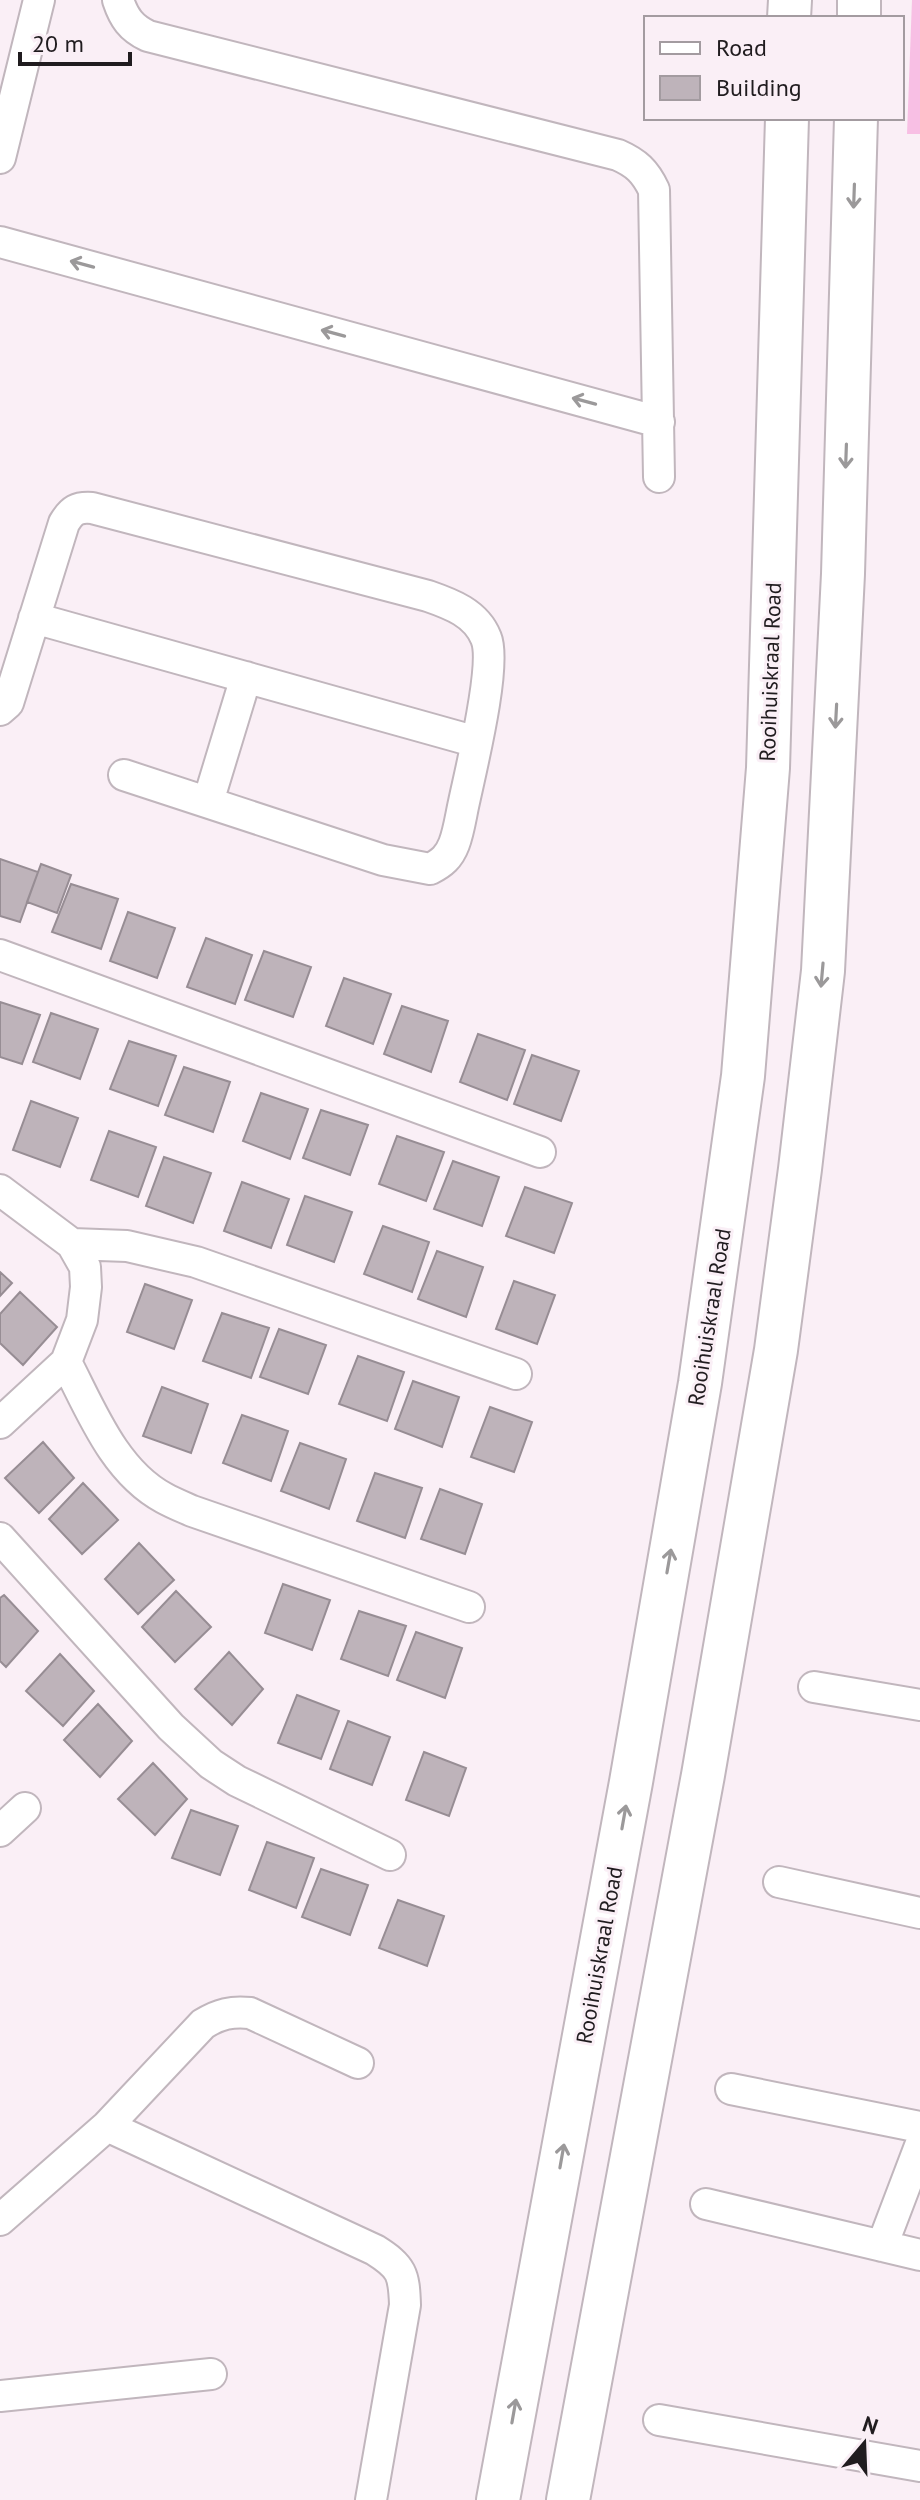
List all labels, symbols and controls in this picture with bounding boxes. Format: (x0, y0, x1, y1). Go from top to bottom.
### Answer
scale bar (20, 16, 130, 66)
legend (644, 16, 904, 120)
text: 20 m (32, 28, 84, 59)
text: Road (716, 32, 767, 63)
text: Building (716, 72, 802, 103)
one-way arrow (846, 182, 861, 209)
one-way arrow (70, 256, 96, 271)
one-way arrow (320, 324, 346, 339)
one-way arrow (571, 393, 597, 408)
one-way arrow (838, 442, 854, 469)
street label: Rooihuiskraal Road (753, 582, 787, 762)
one-way arrow (828, 702, 843, 729)
one-way arrow (814, 961, 829, 988)
street label: Rooihuiskraal Road (681, 1226, 737, 1408)
one-way arrow (662, 1549, 677, 1575)
one-way arrow (618, 1805, 633, 1831)
street label: Rooihuiskraal Road (570, 1864, 628, 2046)
one-way arrow (555, 2143, 570, 2169)
one-way arrow (508, 2399, 523, 2425)
north arrow (824, 2404, 904, 2484)
text: N (859, 2409, 882, 2441)

